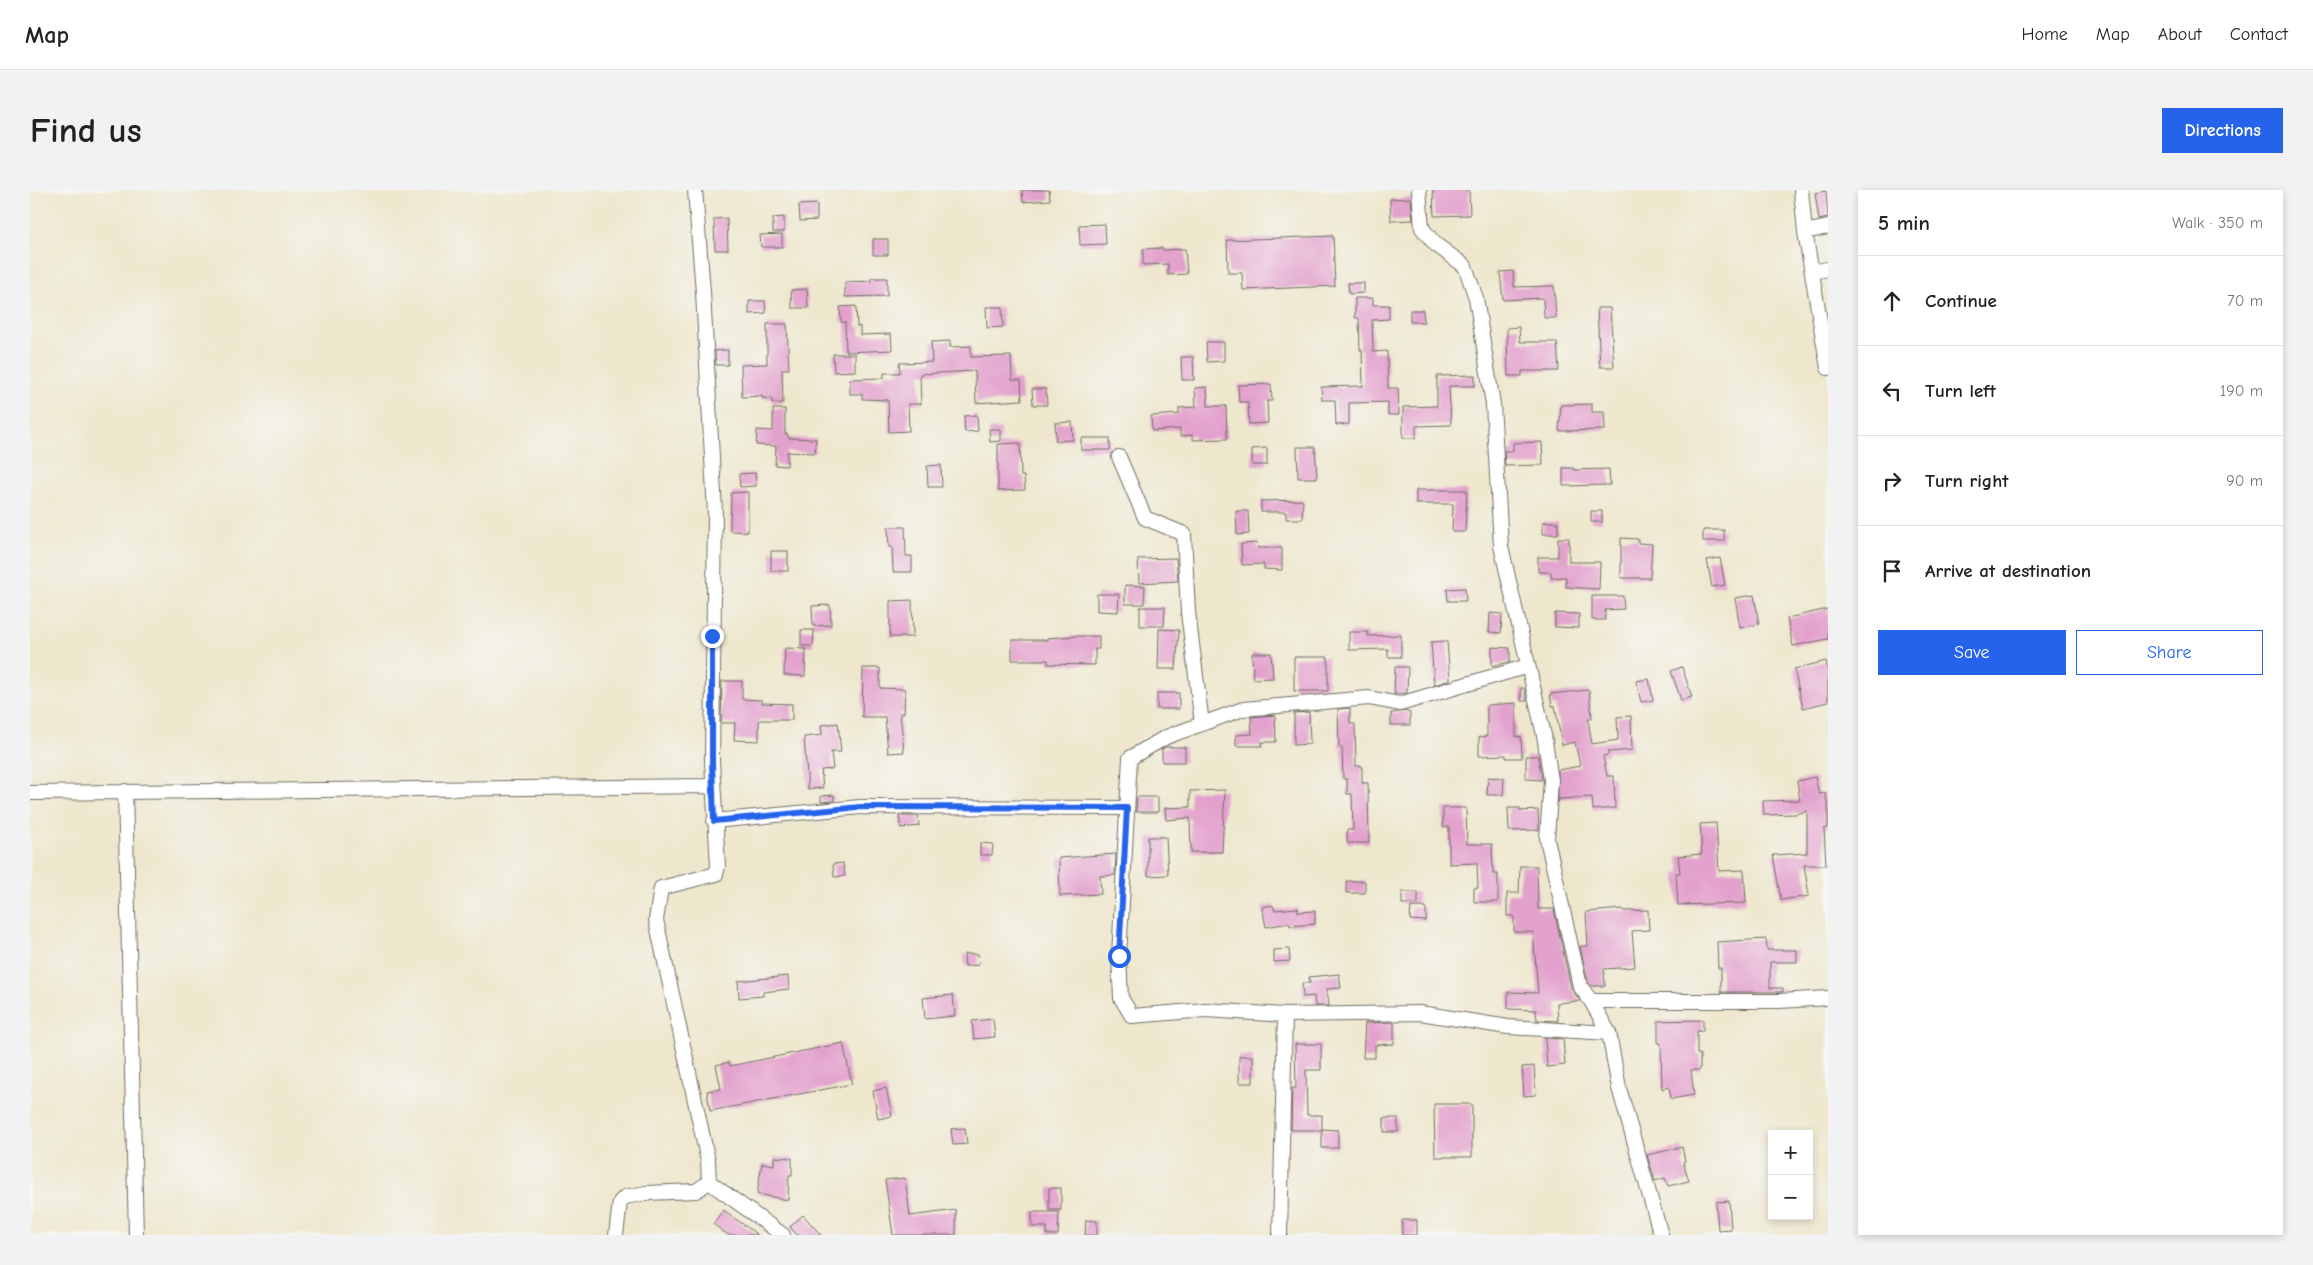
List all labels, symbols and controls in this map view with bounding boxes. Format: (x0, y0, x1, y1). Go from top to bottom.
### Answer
text: Map (25, 21, 69, 49)
text: Home (2021, 24, 2068, 45)
text: Map (2096, 24, 2130, 45)
text: About (2158, 24, 2202, 45)
text: Contact (2230, 24, 2288, 45)
button: Directions (2162, 108, 2283, 153)
text: Find us (30, 110, 142, 151)
text: 5 min (1878, 211, 1930, 235)
text: Walk · 350 m (2172, 214, 2263, 232)
icon: ahead (1878, 287, 1906, 315)
text: Continue (1925, 290, 1997, 312)
text: 70 m (2227, 292, 2263, 310)
icon: left (1878, 377, 1906, 405)
text: Turn left (1925, 380, 1996, 402)
text: 190 m (2220, 382, 2263, 400)
icon: right (1878, 467, 1906, 495)
text: Turn right (1925, 470, 2009, 492)
text: 90 m (2226, 472, 2263, 490)
icon: arrive (1878, 557, 1906, 585)
text: Arrive at destination (1925, 560, 2091, 582)
route end (701, 625, 724, 648)
button: Save (1878, 630, 2066, 675)
button: Share (2076, 630, 2263, 675)
route start (1108, 945, 1131, 968)
map controls (1768, 1130, 1813, 1220)
button: + (1768, 1130, 1813, 1175)
button: − (1768, 1175, 1813, 1220)

